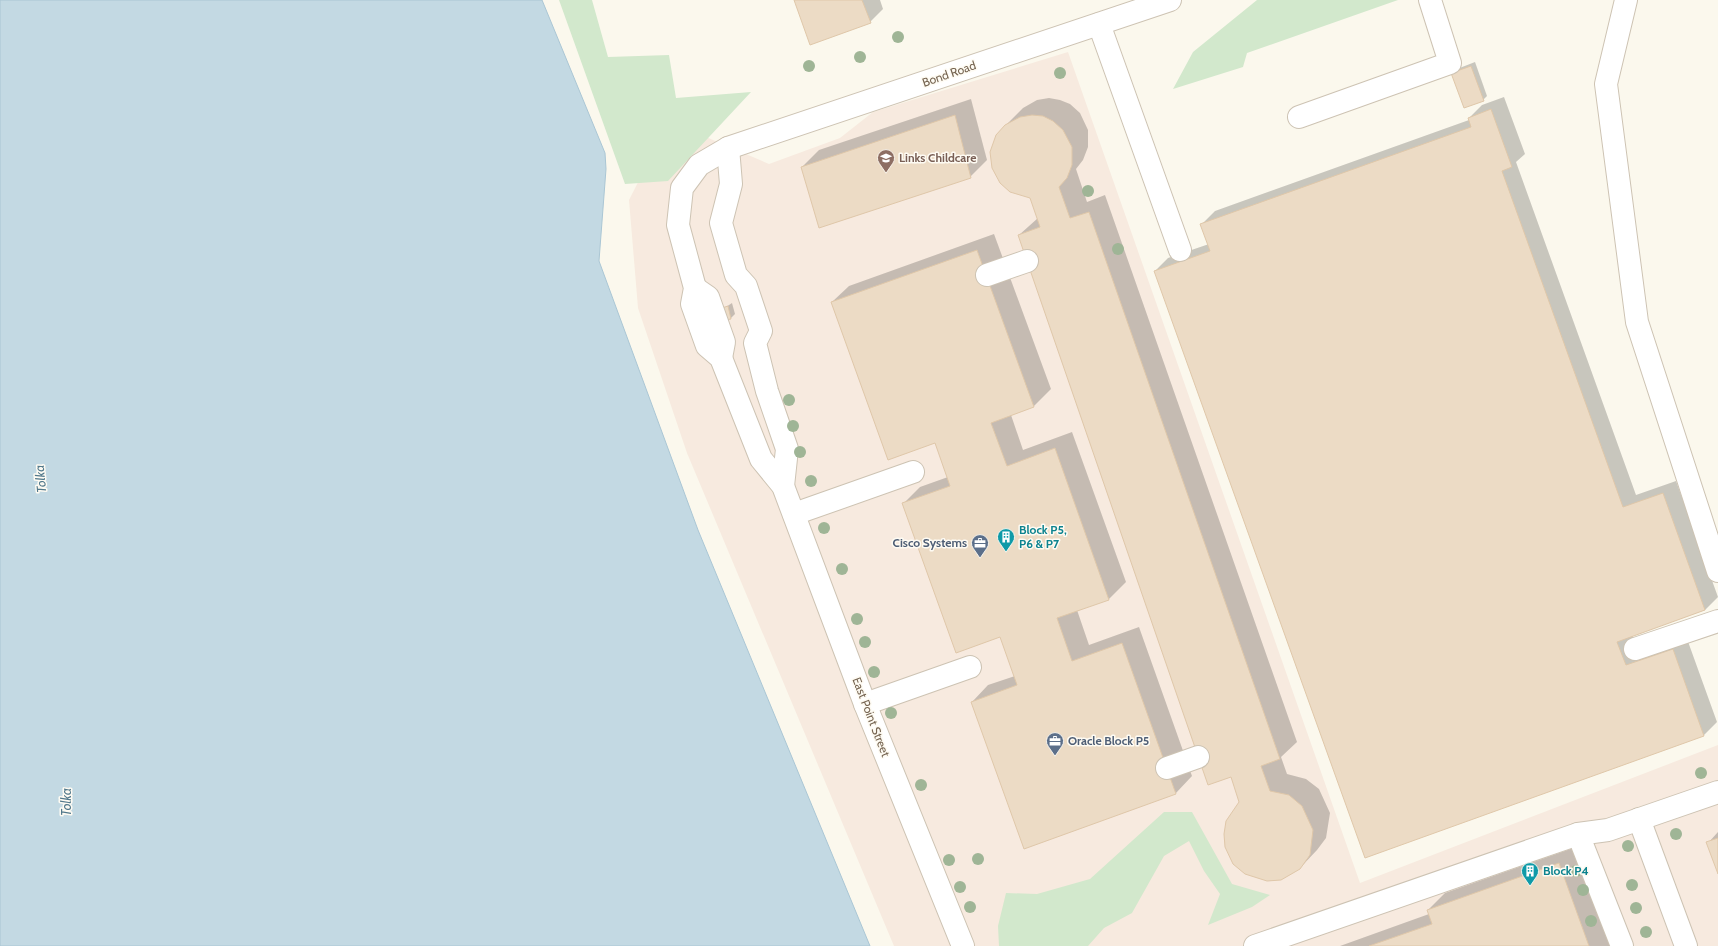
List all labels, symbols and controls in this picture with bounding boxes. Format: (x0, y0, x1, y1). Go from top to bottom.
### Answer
street label: Bond Road (920, 57, 978, 90)
school or university icon: Links Childcare (876, 148, 896, 173)
place label: Links Childcare (899, 150, 976, 165)
water label: Tolka (31, 464, 49, 494)
place label: Block P5, P6 & P7 (1019, 522, 1067, 551)
building icon: Block P5, P6 & P7 (996, 527, 1016, 552)
office icon: Cisco Systems (970, 533, 990, 558)
place label: Cisco Systems (892, 535, 967, 550)
street label: East Point Street (849, 675, 894, 759)
office icon: Oracle Block P5 (1045, 731, 1065, 756)
place label: Oracle Block P5 (1068, 733, 1149, 748)
water label: Tolka (58, 788, 74, 816)
building icon: Block P4 (1520, 861, 1540, 886)
place label: Block P4 (1543, 863, 1589, 878)

